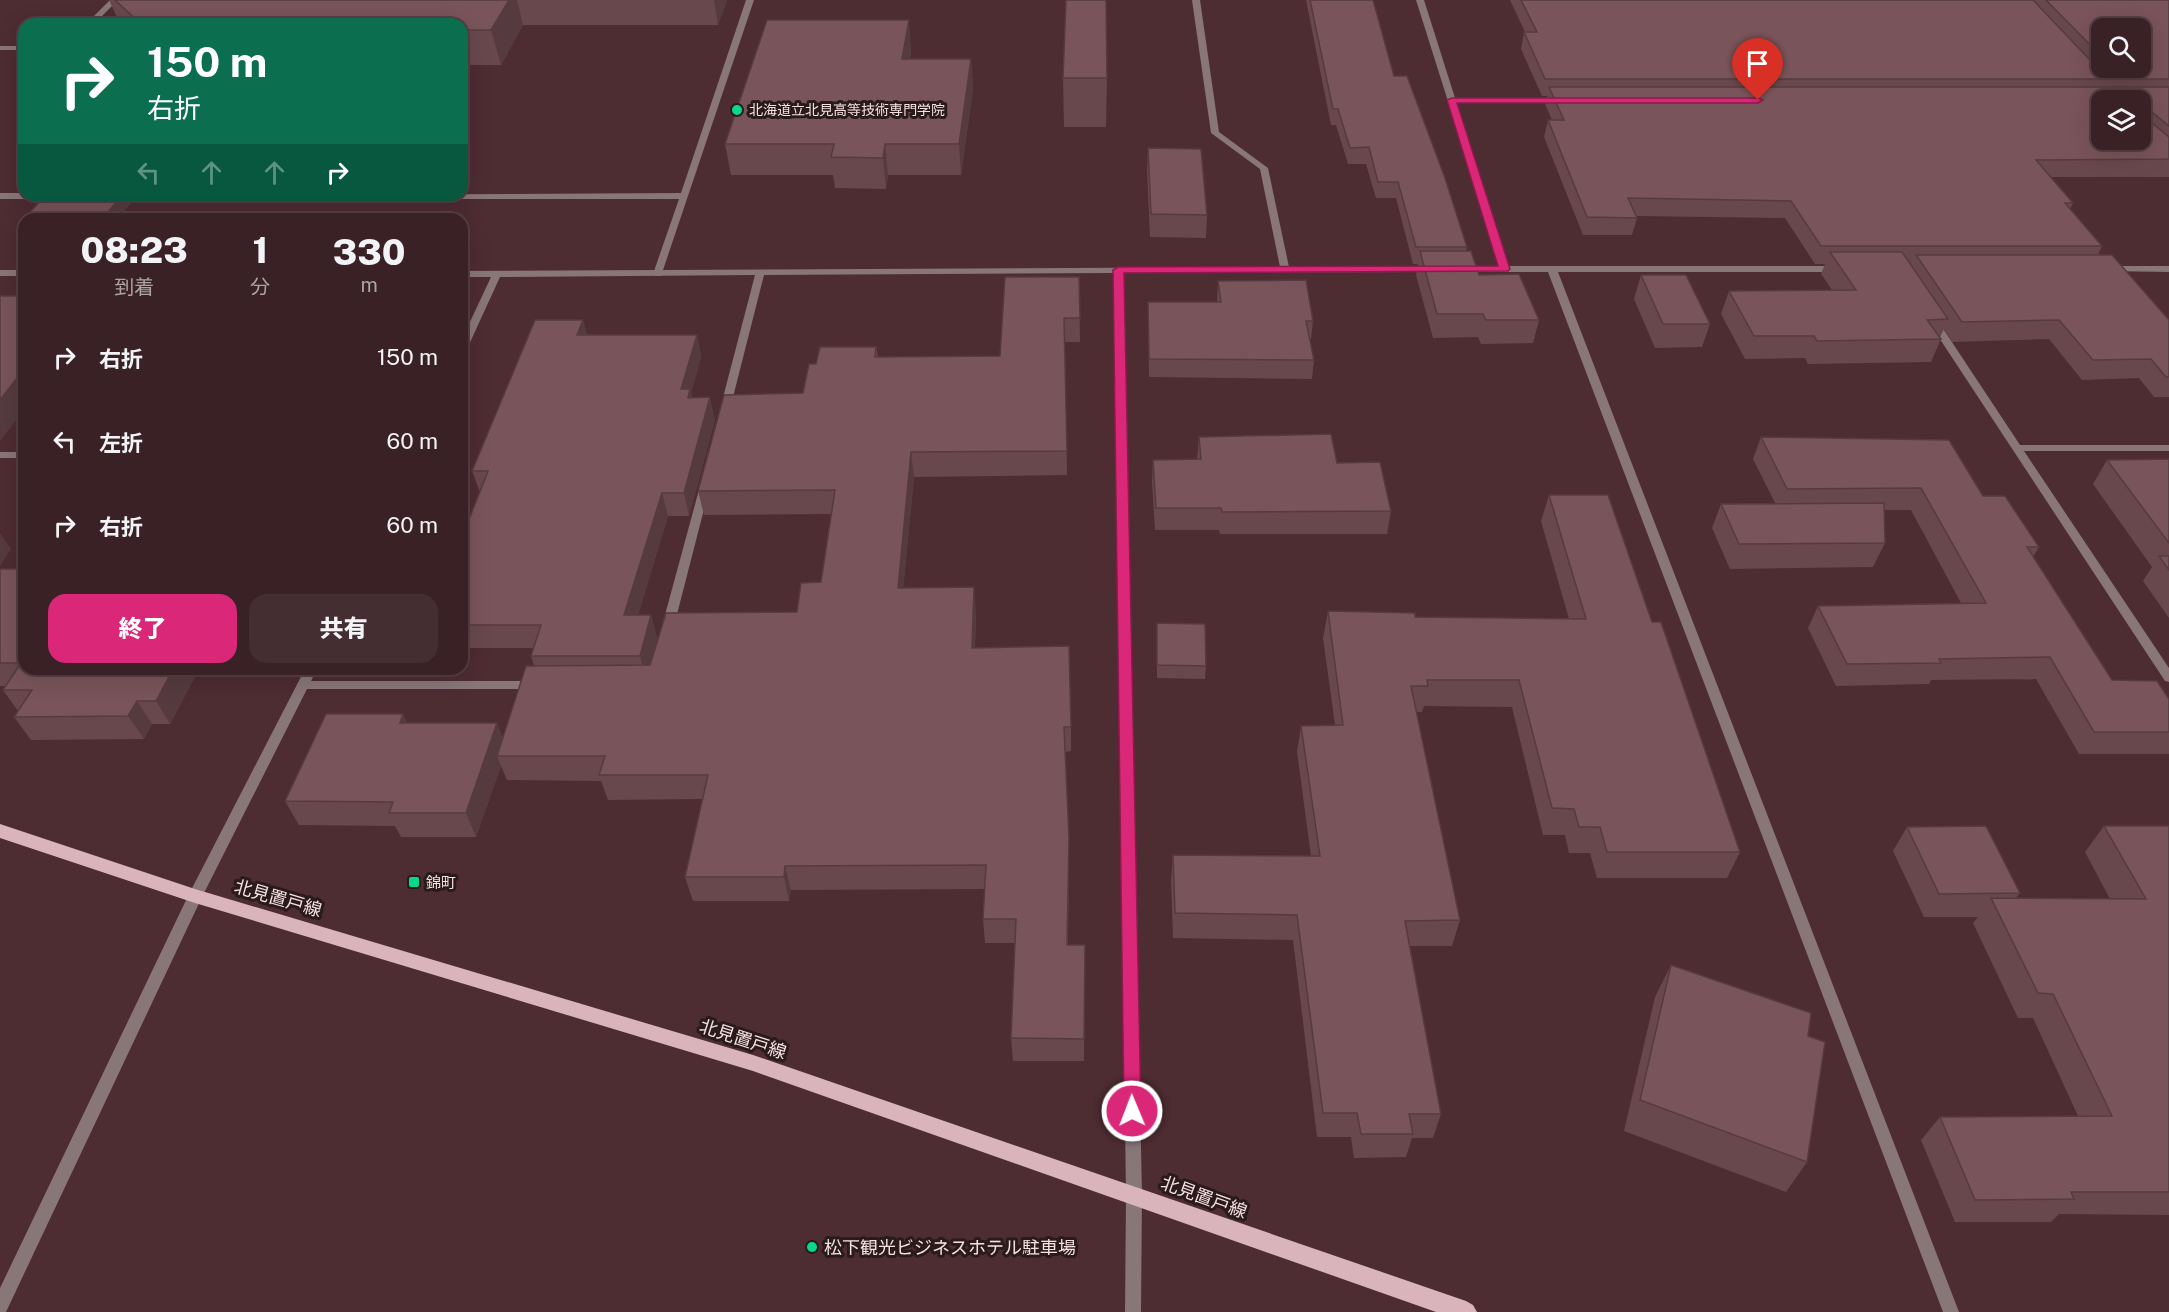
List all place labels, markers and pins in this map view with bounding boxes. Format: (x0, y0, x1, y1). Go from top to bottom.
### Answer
pin (1732, 38, 1783, 100)
place label: 北海道立北見高等技術専門学院 (749, 102, 945, 118)
marker: 北海道立北見高等技術専門学院 (730, 103, 744, 117)
place label: 錦町 (426, 874, 456, 891)
marker: 錦町 (407, 875, 421, 889)
place label: 松下観光ビジネスホテル駐車場 (824, 1237, 1076, 1258)
marker: 松下観光ビジネスホテル駐車場 (805, 1240, 819, 1254)

